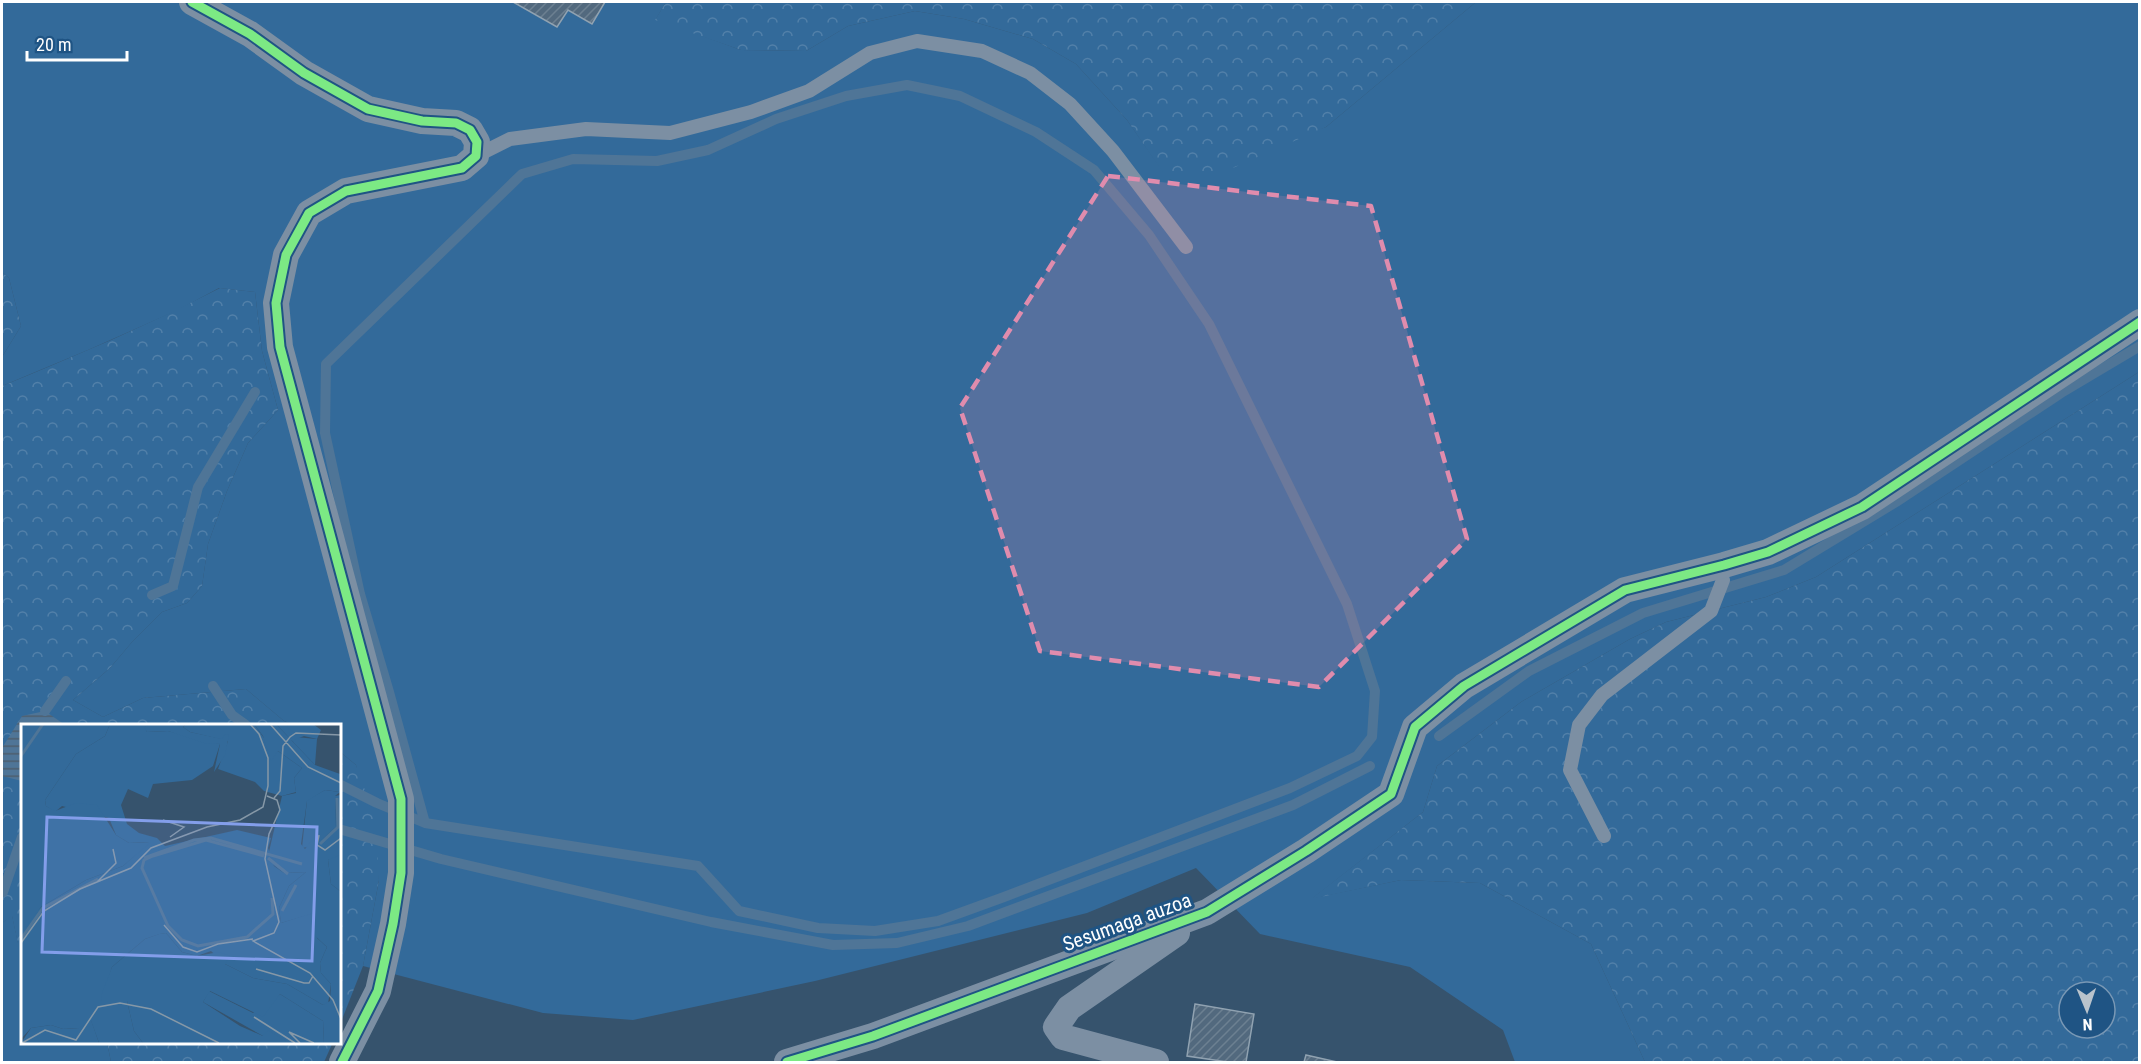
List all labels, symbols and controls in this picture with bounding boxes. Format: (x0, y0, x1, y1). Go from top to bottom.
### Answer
scale bar (27, 24, 128, 62)
text: 20 m (36, 34, 71, 55)
inset map (21, 724, 340, 1043)
street label: Sesumaga auzoa (1060, 888, 1194, 956)
north arrow (2057, 980, 2117, 1040)
text: N (2082, 1015, 2093, 1034)

